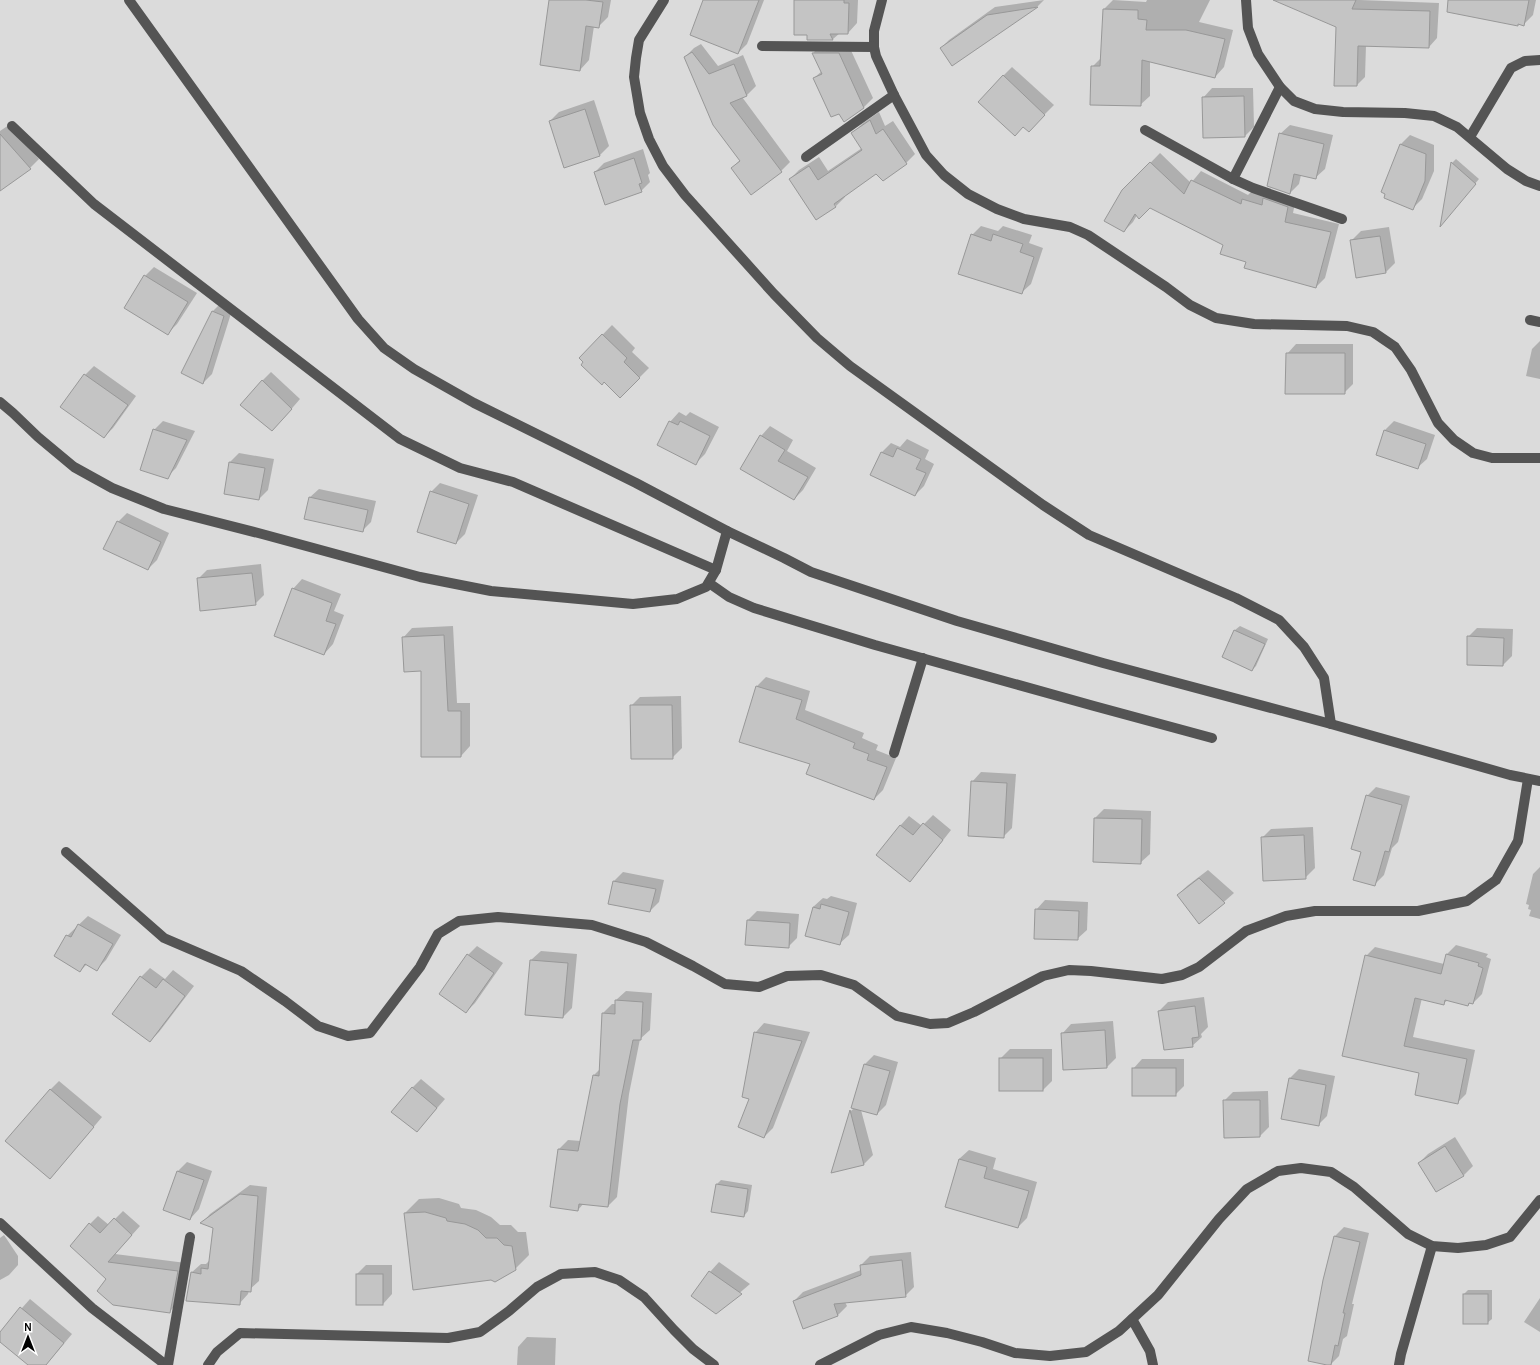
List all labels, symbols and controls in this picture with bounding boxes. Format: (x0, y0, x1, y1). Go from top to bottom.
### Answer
north arrow (8, 1317, 48, 1357)
text: N (24, 1321, 32, 1334)

